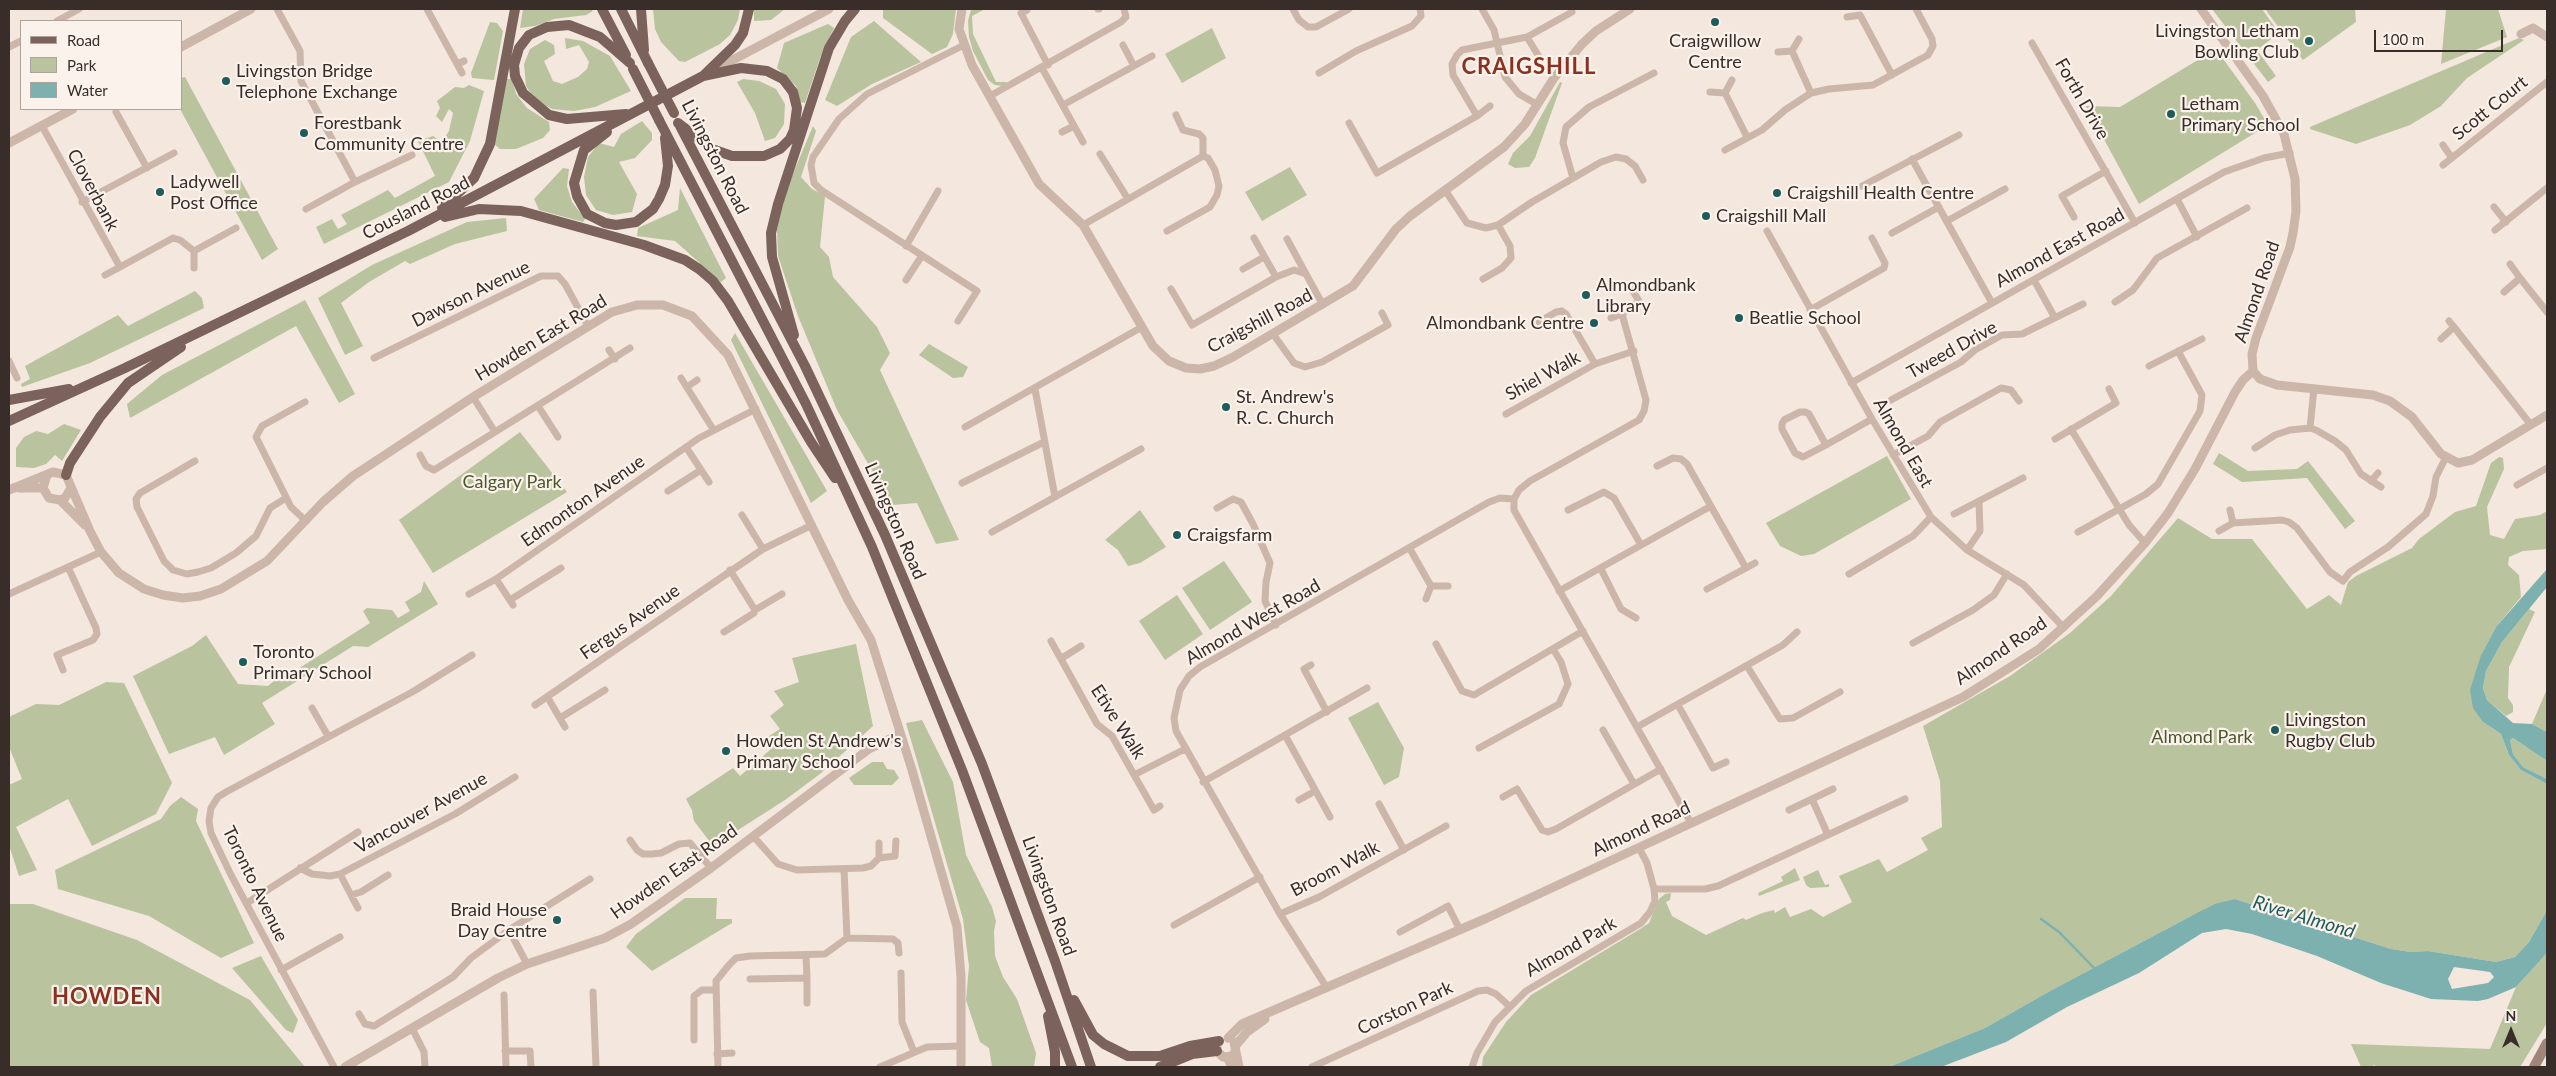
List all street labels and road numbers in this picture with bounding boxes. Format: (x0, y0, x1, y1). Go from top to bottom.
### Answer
street label: Forth Drive (2050, 55, 2114, 143)
street label: Scott Court (2448, 71, 2532, 145)
street label: Livingston Road (677, 96, 753, 218)
street label: Cloverbank (62, 145, 124, 235)
street label: Cousland Road (359, 172, 473, 244)
street label: Almond East Road (1992, 204, 2128, 292)
street label: Almond Road (2230, 238, 2284, 346)
street label: Dawson Avenue (408, 256, 534, 332)
street label: Craigshill Road (1204, 284, 1316, 358)
street label: Howden East Road (471, 290, 611, 386)
street label: Tweed Drive (1903, 316, 2001, 384)
street label: Shiel Walk (1502, 347, 1584, 405)
street label: Almond East (1869, 394, 1937, 492)
street label: Edmonton Avenue (517, 450, 649, 552)
street label: Livingston Road (860, 459, 930, 583)
street label: Almond West Road (1182, 575, 1324, 669)
street label: Fergus Avenue (576, 580, 684, 664)
street label: Almond Road (1951, 612, 2051, 690)
street label: Etive Walk (1086, 681, 1150, 763)
street label: Vancouver Avenue (351, 768, 491, 858)
street label: Almond Road (1588, 797, 1694, 861)
street label: Howden East Road (606, 820, 742, 924)
street label: Toronto Avenue (218, 823, 292, 945)
street label: Livingston Road (1017, 833, 1081, 959)
street label: Broom Walk (1287, 837, 1383, 901)
street label: Almond Park (1522, 912, 1620, 982)
street label: Corston Park (1354, 976, 1456, 1040)

